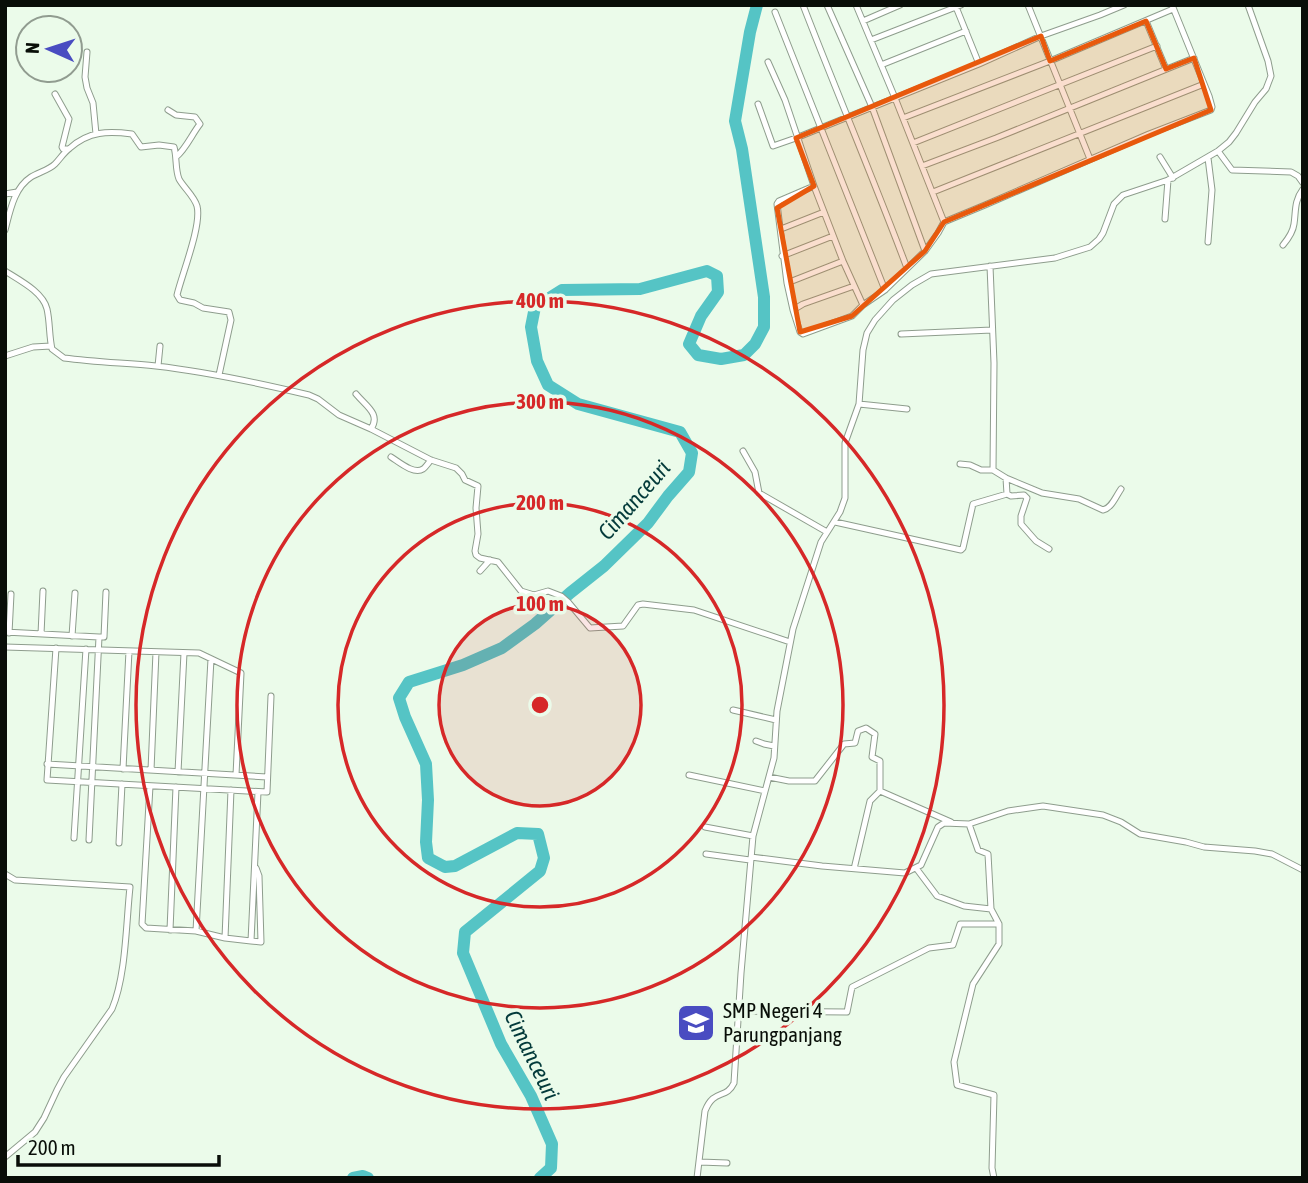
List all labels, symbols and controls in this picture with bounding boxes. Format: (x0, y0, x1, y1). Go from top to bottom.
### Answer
north arrow (14, 14, 84, 84)
text: N (21, 42, 43, 54)
text: 400 m (515, 288, 564, 312)
text: 300 m (516, 389, 564, 413)
water label: Cimanceuri (593, 455, 675, 545)
text: 200 m (516, 490, 564, 514)
text: 100 m (516, 591, 564, 615)
centre of rings (528, 693, 552, 717)
place label: SMP Negeri 4 Parungpanjang (723, 998, 842, 1046)
school or university icon: SMP Negeri 4 Parungpanjang (675, 1002, 717, 1044)
water label: Cimanceuri (499, 1006, 565, 1104)
scale bar (18, 1124, 219, 1168)
text: 200 m (28, 1135, 76, 1159)

